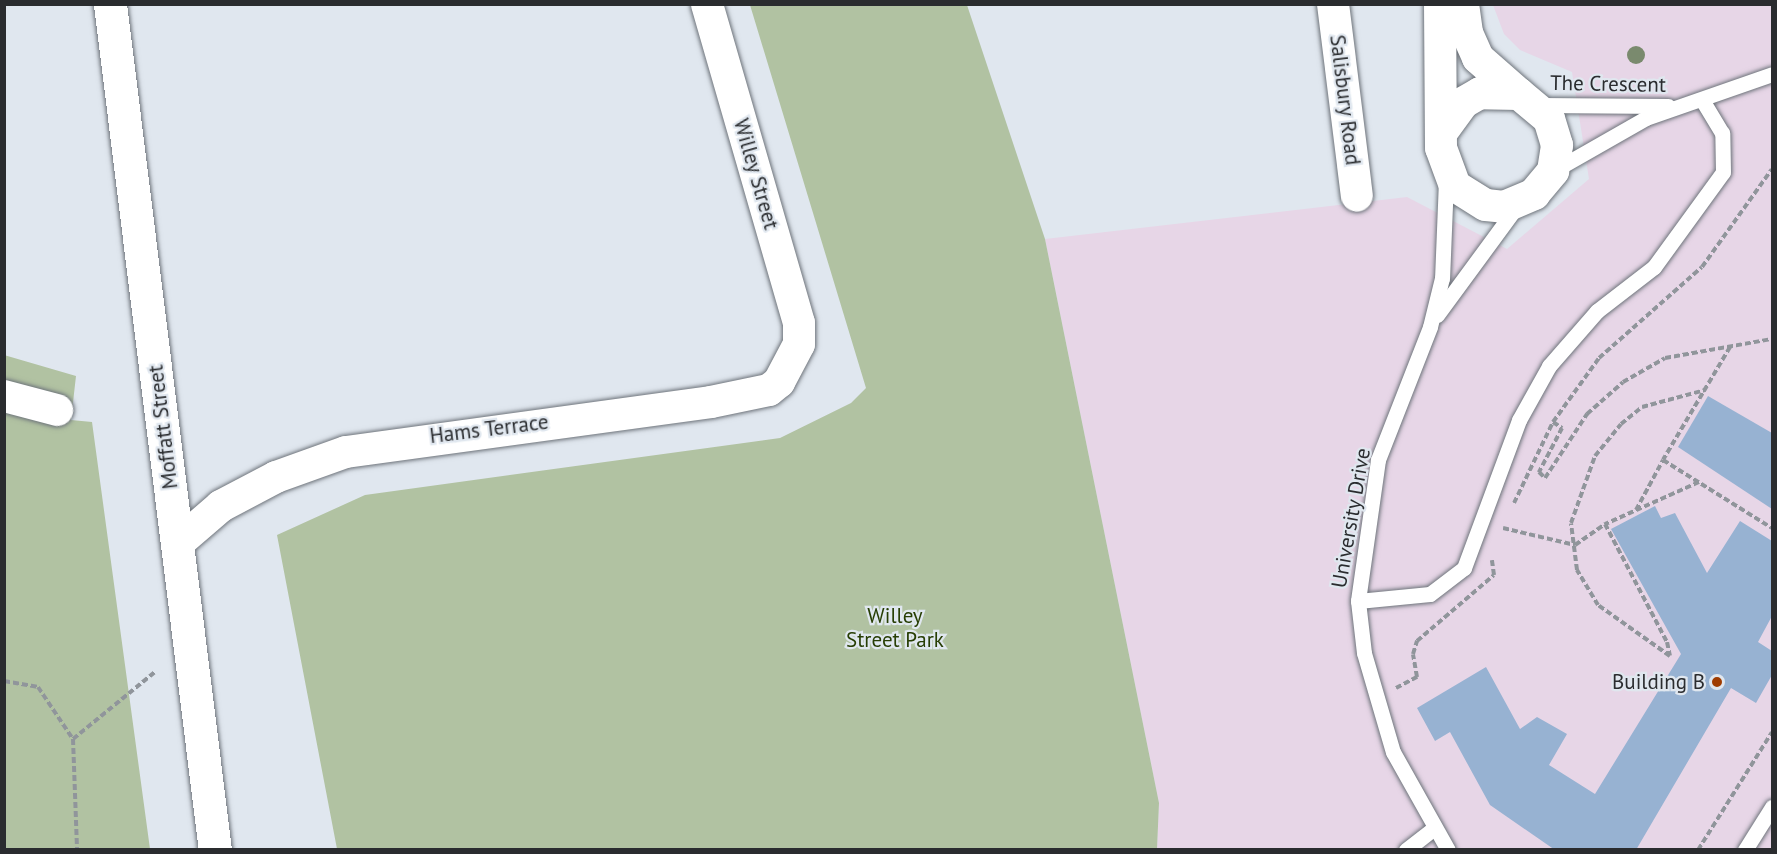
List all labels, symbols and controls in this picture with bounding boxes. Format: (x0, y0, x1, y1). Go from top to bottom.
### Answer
street label: Salisbury Road (1324, 33, 1366, 167)
street label: The Crescent (1550, 70, 1666, 98)
street label: Willey Street (728, 115, 784, 233)
street label: Moffatt Street (143, 363, 183, 491)
street label: Hams Terrace (428, 409, 550, 449)
street label: University Drive (1326, 446, 1376, 590)
park label: Willey Street Park (846, 603, 944, 653)
place label: Building B (1612, 669, 1705, 695)
marker: Building B (1710, 675, 1724, 689)

